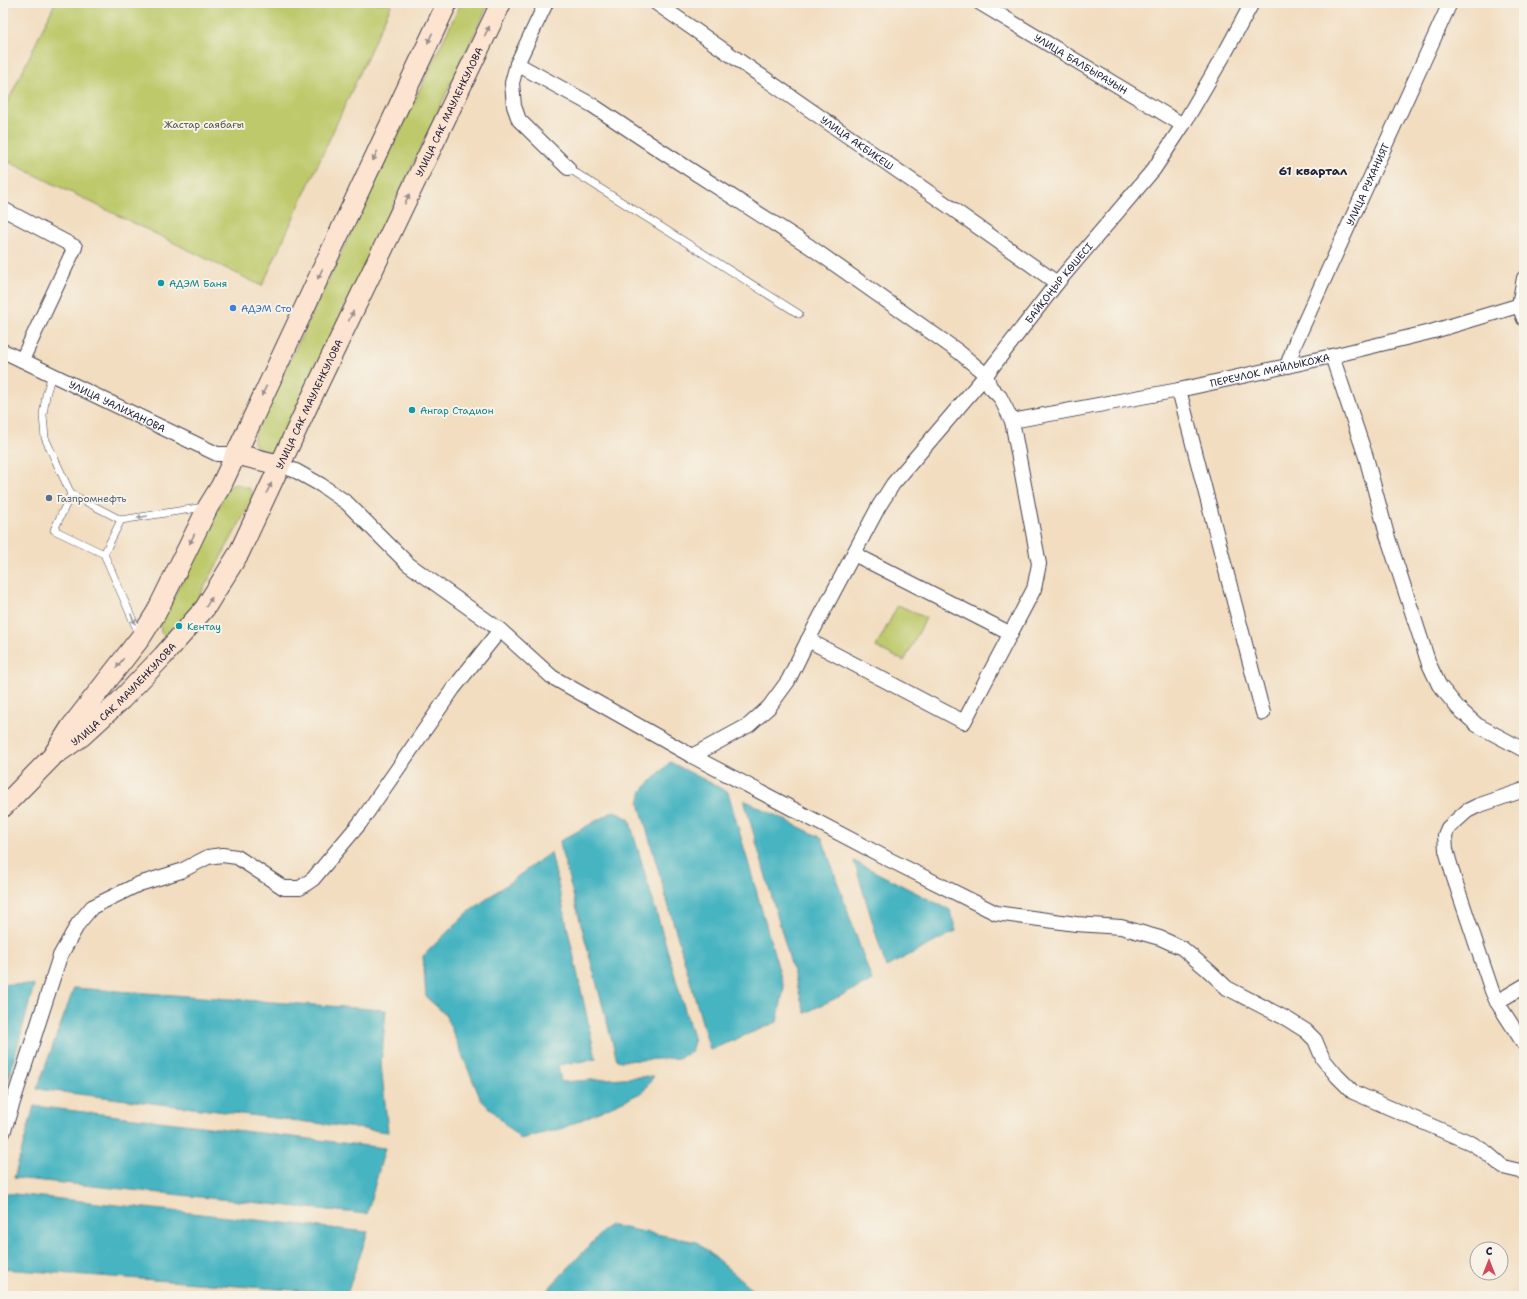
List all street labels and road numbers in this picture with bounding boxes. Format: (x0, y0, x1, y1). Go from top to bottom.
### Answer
street label: УЛИЦА БАЛБЫРАУЫН (1032, 31, 1130, 97)
street label: УЛИЦА САК МАУЛЕНКУЛОВА (412, 45, 485, 179)
street label: УЛИЦА АКБИКЕШ (818, 113, 896, 173)
street label: УЛИЦА РУХАНИЯТ (1343, 141, 1392, 228)
street label: БАЙҚОҢЫР КӨШЕСІ (1022, 239, 1095, 326)
street label: УЛИЦА САК МАУЛЕНКУЛОВА (273, 337, 345, 471)
street label: ПЕРЕУЛОК МАЙЛЫКОЖА (1209, 350, 1331, 389)
street label: УЛИЦА УАЛИХАНОВА (67, 377, 168, 435)
street label: УЛИЦА САК МАУЛЕНКУЛОВА (68, 640, 179, 748)

